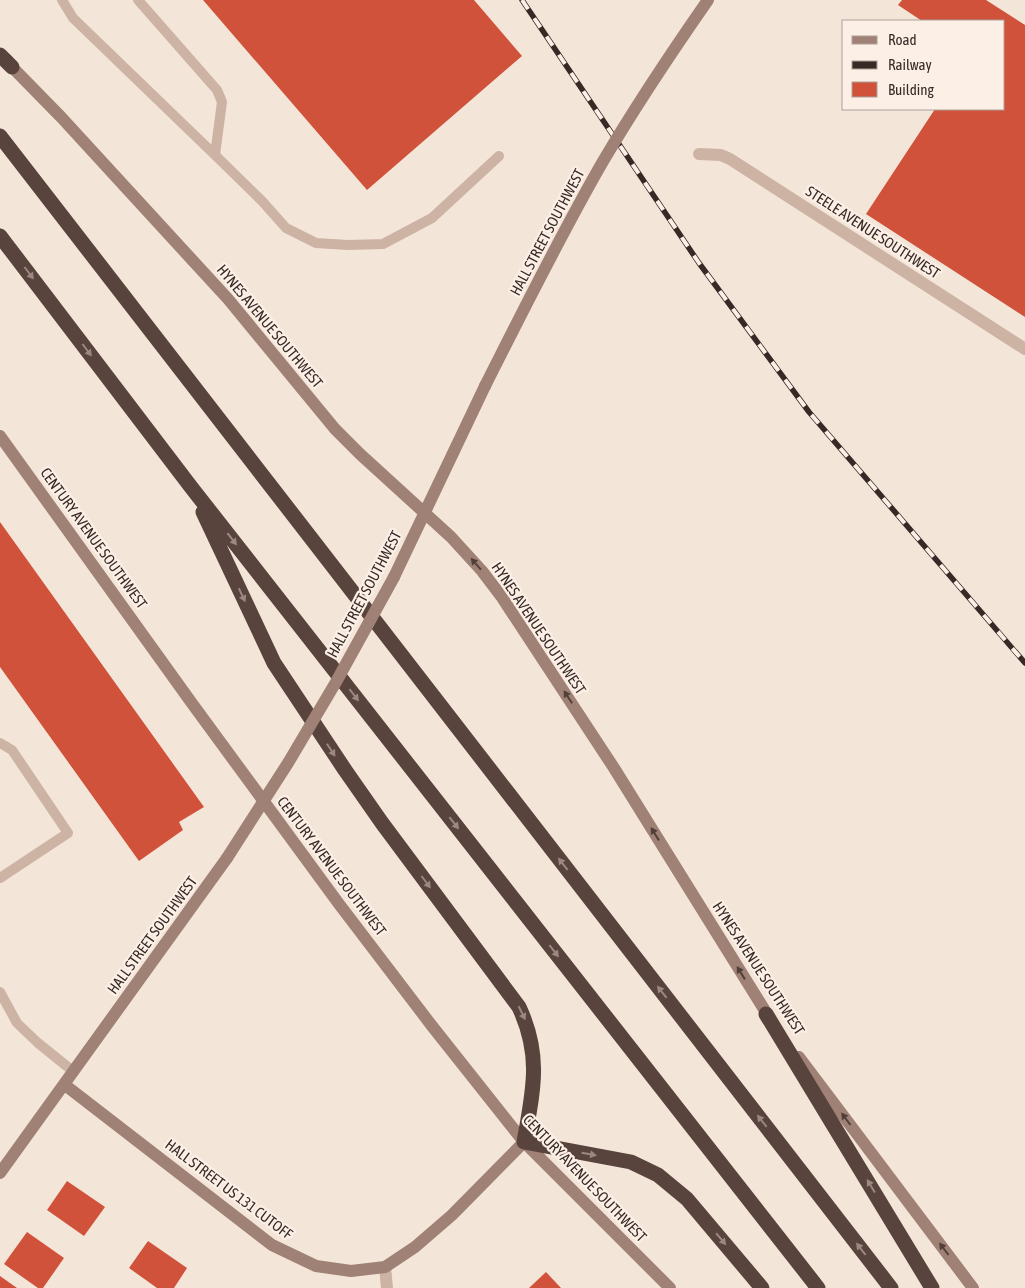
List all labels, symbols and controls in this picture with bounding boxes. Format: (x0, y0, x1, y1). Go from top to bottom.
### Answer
legend (842, 20, 1005, 110)
text: Road (888, 31, 917, 48)
text: Railway (888, 56, 932, 73)
text: Building (888, 81, 934, 98)
street label: HALL STREET SOUTHWEST (506, 165, 588, 298)
street label: STEELE AVENUE SOUTHWEST (803, 182, 943, 282)
street label: HYNES AVENUE SOUTHWEST (214, 261, 327, 391)
one-way arrow (23, 266, 34, 279)
one-way arrow (82, 343, 92, 357)
street label: CENTURY AVENUE SOUTHWEST (37, 464, 151, 612)
street label: HALL STREET SOUTHWEST (323, 527, 405, 660)
one-way arrow (227, 532, 238, 545)
one-way arrow (470, 557, 481, 570)
street label: HYNES AVENUE SOUTHWEST (489, 559, 590, 697)
one-way arrow (238, 588, 246, 602)
one-way arrow (348, 688, 359, 701)
one-way arrow (563, 691, 572, 704)
one-way arrow (327, 744, 336, 757)
street label: CENTURY AVENUE SOUTHWEST (274, 793, 390, 939)
one-way arrow (449, 816, 459, 830)
one-way arrow (650, 828, 660, 841)
one-way arrow (558, 857, 568, 871)
street label: HALL STREET SOUTHWEST (104, 873, 201, 997)
one-way arrow (421, 875, 431, 889)
street label: HYNES AVENUE SOUTHWEST (710, 898, 809, 1038)
one-way arrow (549, 944, 559, 958)
one-way arrow (736, 966, 745, 979)
one-way arrow (657, 986, 668, 999)
one-way arrow (518, 1006, 526, 1020)
street label: CENTURY AVENUE SOUTHWEST (520, 1111, 650, 1245)
one-way arrow (841, 1113, 851, 1126)
one-way arrow (756, 1115, 767, 1128)
street label: HALL STREET US 131 CUTOFF (162, 1136, 296, 1242)
one-way arrow (582, 1150, 598, 1158)
one-way arrow (866, 1180, 875, 1193)
one-way arrow (715, 1232, 726, 1245)
one-way arrow (939, 1242, 949, 1256)
one-way arrow (856, 1243, 866, 1256)

